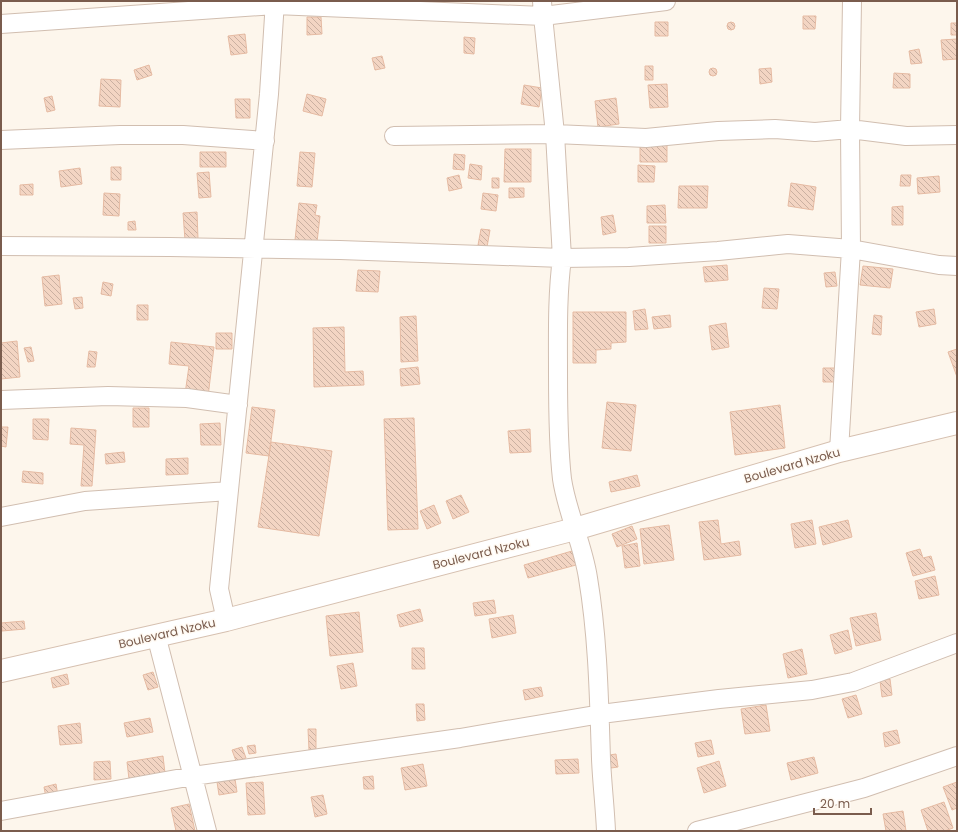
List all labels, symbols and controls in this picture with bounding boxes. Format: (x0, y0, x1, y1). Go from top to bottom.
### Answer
street label: Boulevard Nzoku (742, 443, 842, 487)
street label: Boulevard Nzoku (431, 533, 531, 573)
street label: Boulevard Nzoku (117, 614, 217, 652)
scale bar (814, 790, 871, 816)
text: 20 m (820, 795, 850, 812)

